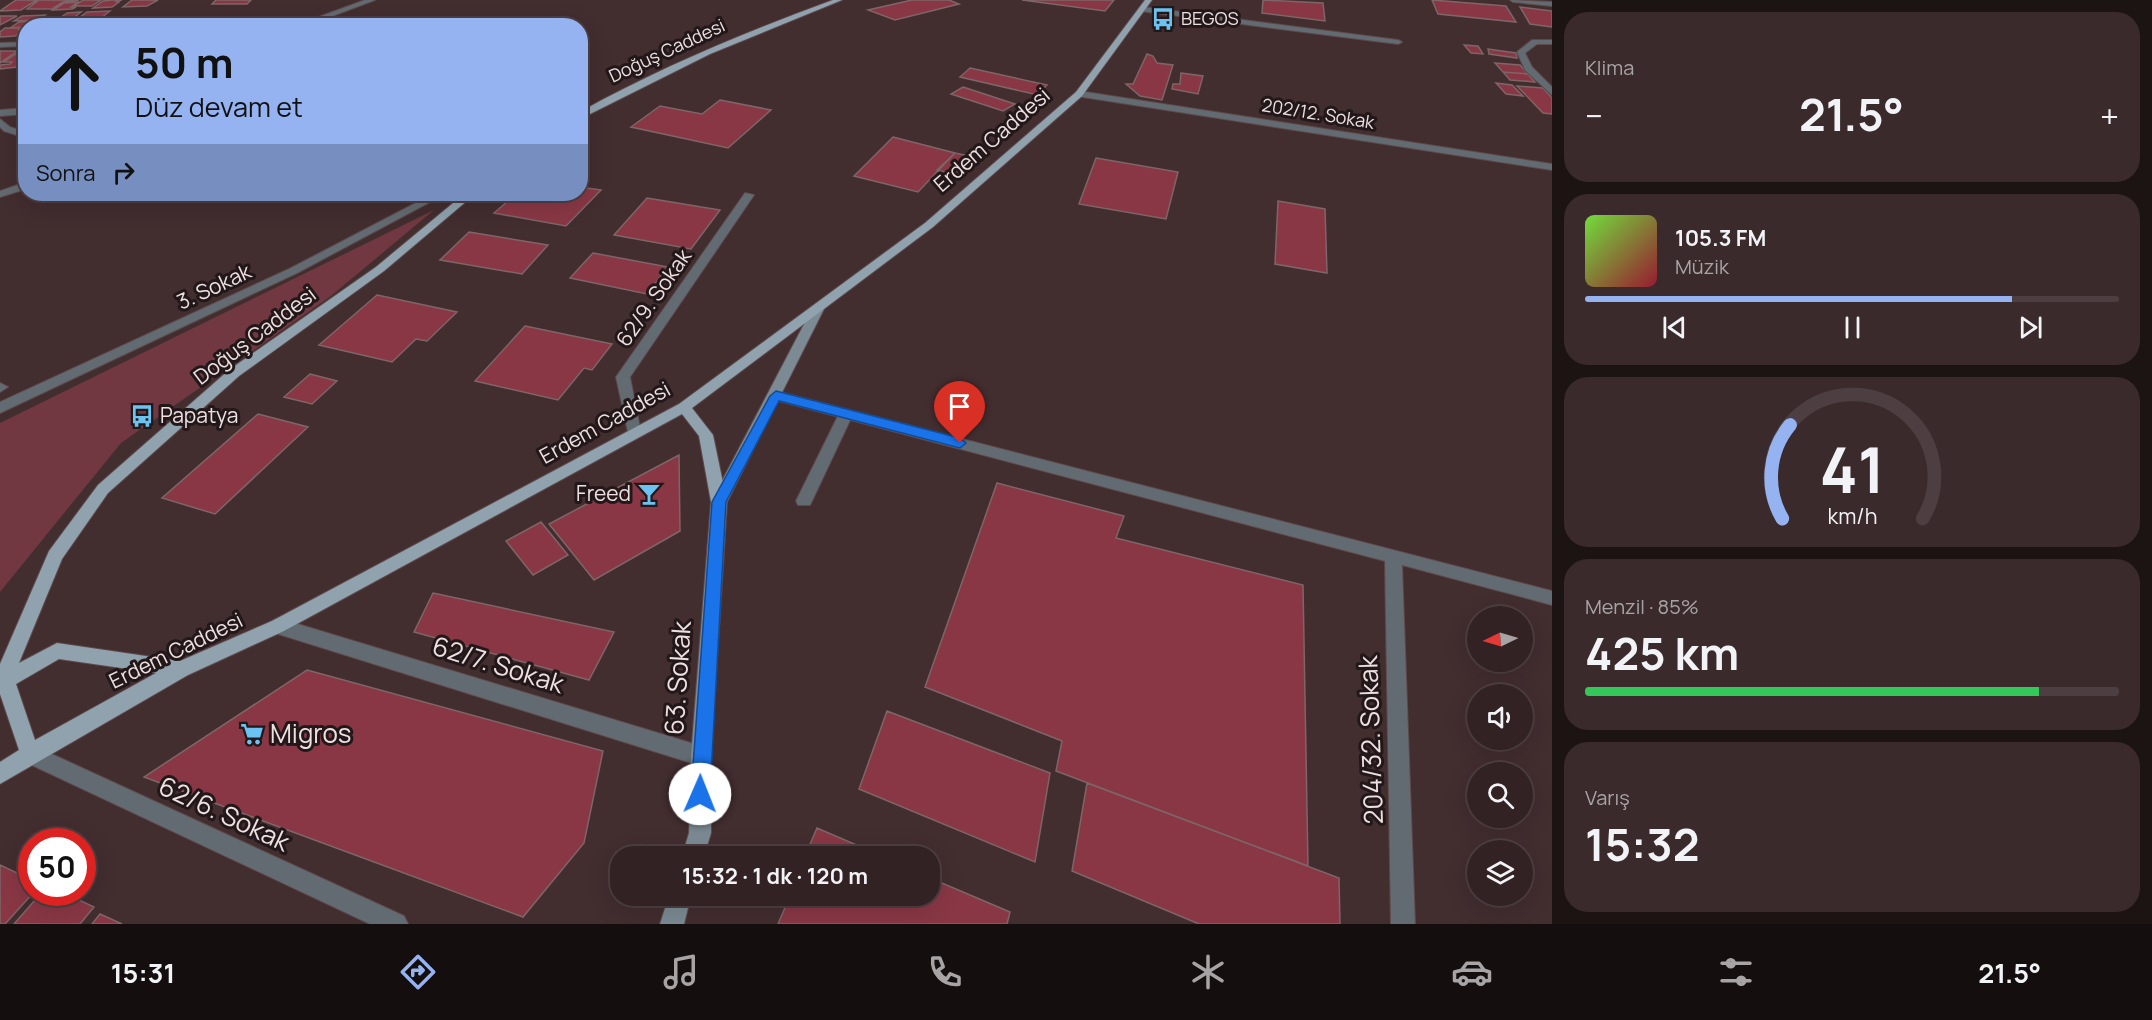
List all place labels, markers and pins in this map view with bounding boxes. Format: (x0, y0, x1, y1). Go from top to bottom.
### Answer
bus stop icon: BEGOS (1150, 6, 1176, 32)
place label: BEGOS (1181, 6, 1239, 30)
pin (934, 381, 985, 443)
place label: Papatya (160, 401, 238, 429)
bus stop icon: Papatya (129, 403, 155, 429)
place label: Freed (576, 479, 631, 507)
bar icon: Freed (636, 481, 662, 507)
place label: Migros (270, 715, 351, 751)
supermarket icon: Migros (239, 721, 265, 747)

